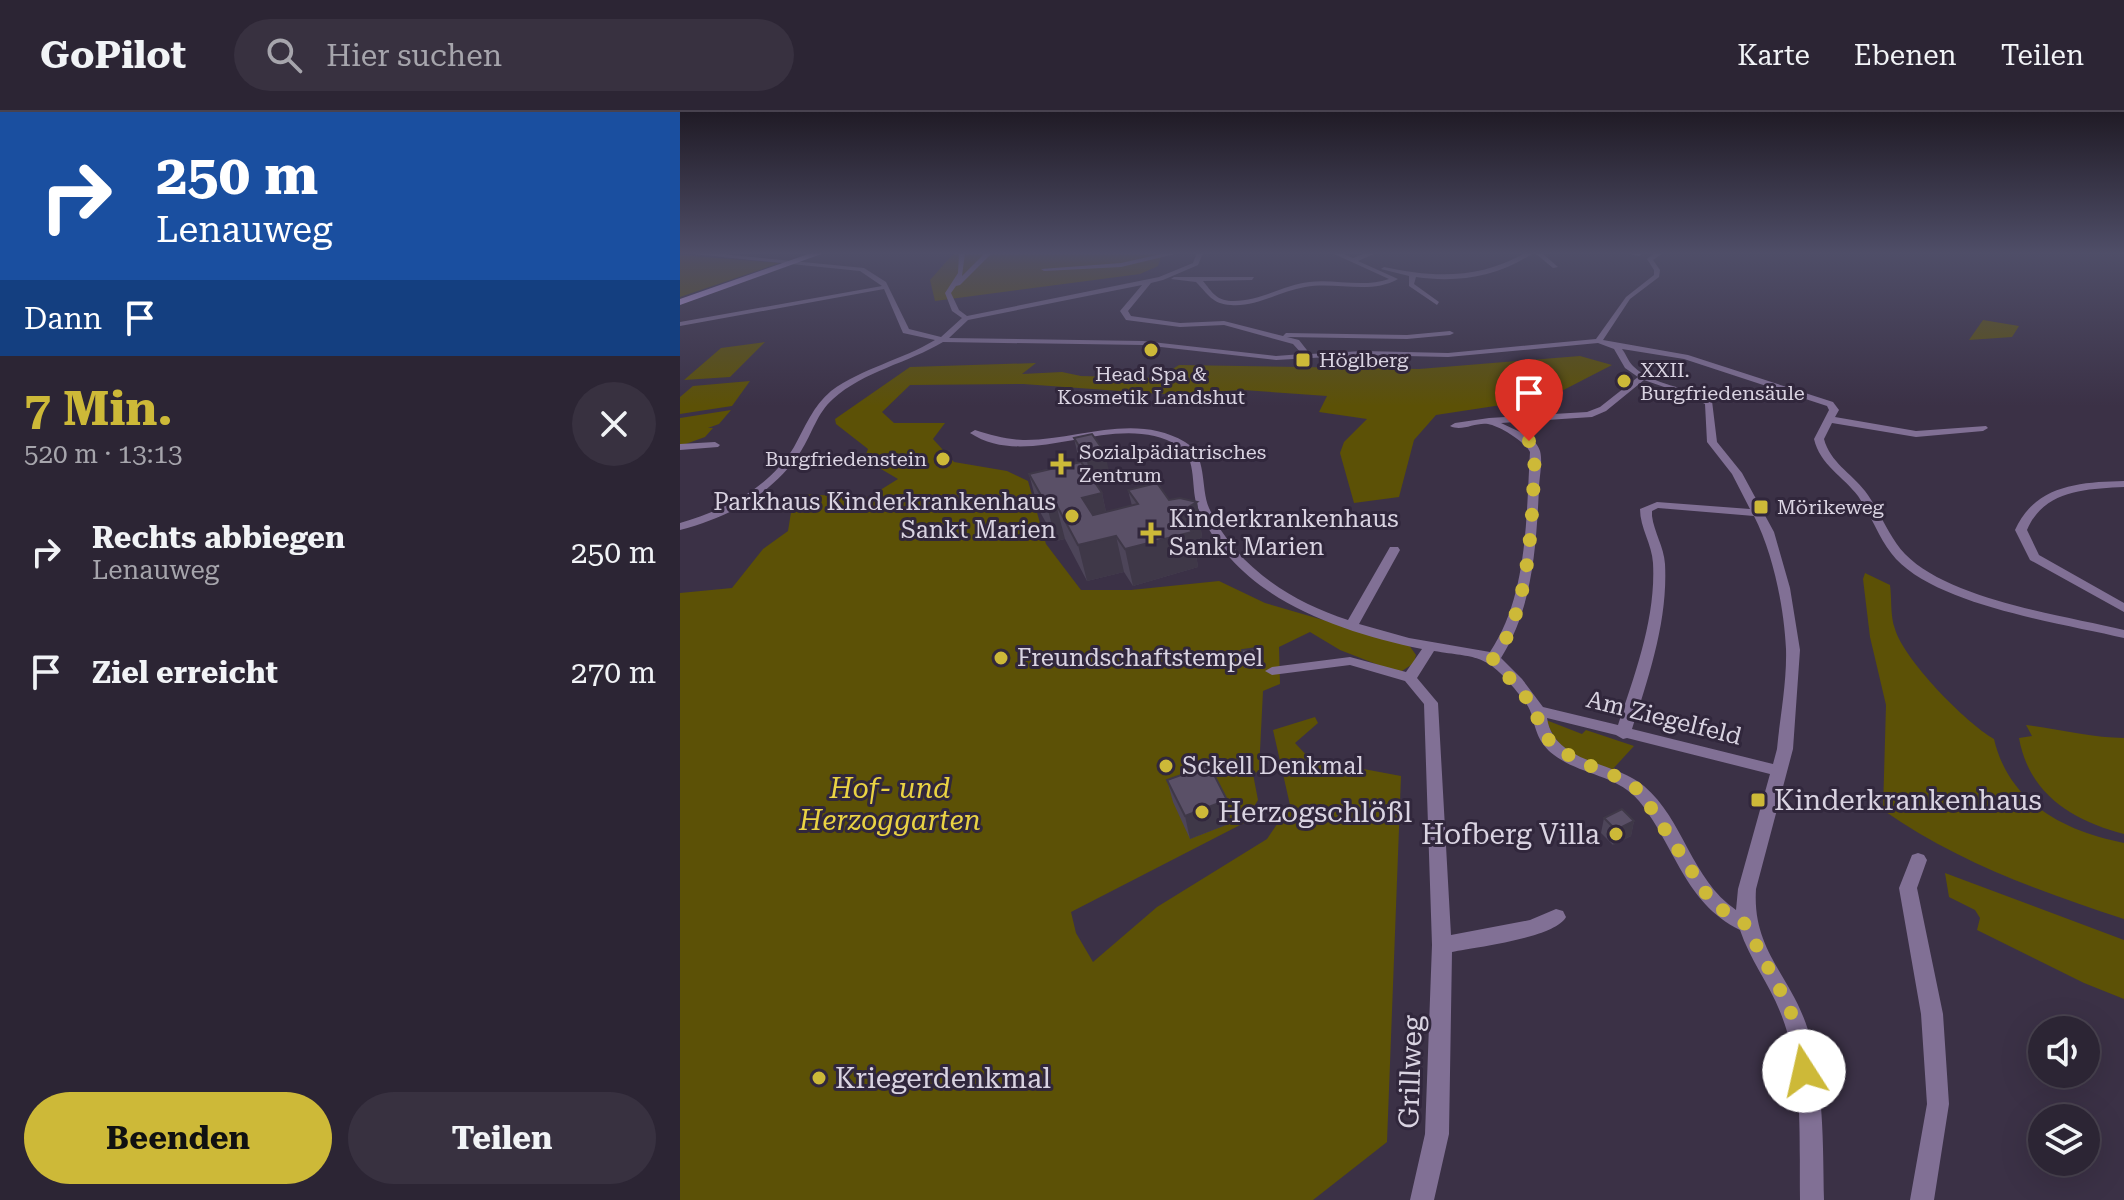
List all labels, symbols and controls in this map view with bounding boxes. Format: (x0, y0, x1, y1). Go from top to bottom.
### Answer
search box (234, 19, 794, 91)
text: GoPilot (40, 33, 186, 77)
icon: search (262, 33, 306, 77)
text: Hier suchen (326, 38, 502, 73)
text: Karte (1737, 39, 1810, 72)
text: Ebenen (1854, 39, 1957, 72)
text: Teilen (2001, 39, 2084, 72)
text: 250 m (156, 142, 318, 208)
icon: right (24, 144, 128, 248)
text: Lenauweg (156, 209, 332, 251)
icon: arrive (118, 296, 162, 340)
text: Dann (24, 301, 102, 336)
marker: Head Spa & Kosmetik Landshut (1142, 341, 1160, 359)
place label: Höglberg (1319, 348, 1409, 372)
marker: Höglberg (1294, 351, 1312, 369)
place label: XXII. Burgfriedensäule (1640, 358, 1805, 405)
pin (1495, 359, 1563, 441)
place label: Head Spa & Kosmetik Landshut (1057, 362, 1246, 409)
icon: arrive (1507, 371, 1551, 415)
marker: XXII. Burgfriedensäule (1615, 372, 1633, 390)
text: 7 Min. (24, 381, 173, 437)
button: close (572, 382, 656, 466)
text: 520 m · 13:13 (24, 439, 183, 469)
place label: Sozialpädiatrisches Zentrum (1079, 440, 1266, 487)
place label: Burgfriedenstein (765, 447, 927, 471)
marker: Burgfriedenstein (934, 450, 952, 468)
marker: Sozialpädiatrisches Zentrum (1050, 453, 1072, 475)
place label: Parkhaus Kinderkrankenhaus Sankt Marien (713, 488, 1056, 544)
place label: Mörikeweg (1777, 495, 1885, 519)
marker: Mörikeweg (1752, 498, 1770, 516)
place label: Kinderkrankenhaus Sankt Marien (1169, 505, 1399, 561)
marker: Parkhaus Kinderkrankenhaus Sankt Marien (1063, 507, 1081, 525)
text: Rechts abbiegen (92, 520, 345, 555)
marker: Kinderkrankenhaus Sankt Marien (1140, 522, 1162, 544)
icon: right (24, 530, 68, 574)
text: 250 m (571, 535, 656, 570)
text: Lenauweg (92, 555, 219, 585)
place label: Freundschaftstempel (1017, 644, 1263, 672)
marker: Freundschaftstempel (992, 649, 1010, 667)
icon: arrive (24, 650, 68, 694)
text: Ziel erreicht (92, 655, 278, 690)
text: 270 m (571, 655, 656, 690)
street label: Am Ziegelfeld (1584, 685, 1744, 751)
place label: Sckell Denkmal (1182, 752, 1364, 780)
marker: Sckell Denkmal (1157, 757, 1175, 775)
park label: Hof- und Herzoggarten (798, 772, 981, 837)
place label: Kinderkrankenhaus (1774, 784, 2042, 817)
marker: Kinderkrankenhaus (1749, 791, 1767, 809)
place label: Herzogschlößl (1218, 796, 1413, 829)
marker: Herzogschlößl (1193, 803, 1211, 821)
place label: Hofberg Villa (1421, 818, 1600, 851)
marker: Hofberg Villa (1607, 825, 1625, 843)
street label: Grillweg (1392, 1015, 1429, 1129)
map controls (2028, 1016, 2100, 1176)
button: sound (2028, 1016, 2100, 1088)
position arrow (1762, 1029, 1846, 1113)
place label: Kriegerdenkmal (835, 1062, 1051, 1095)
marker: Kriegerdenkmal (810, 1069, 828, 1087)
button: Beenden (24, 1092, 332, 1184)
button: Teilen (348, 1092, 656, 1184)
button: layers (2028, 1104, 2100, 1176)

